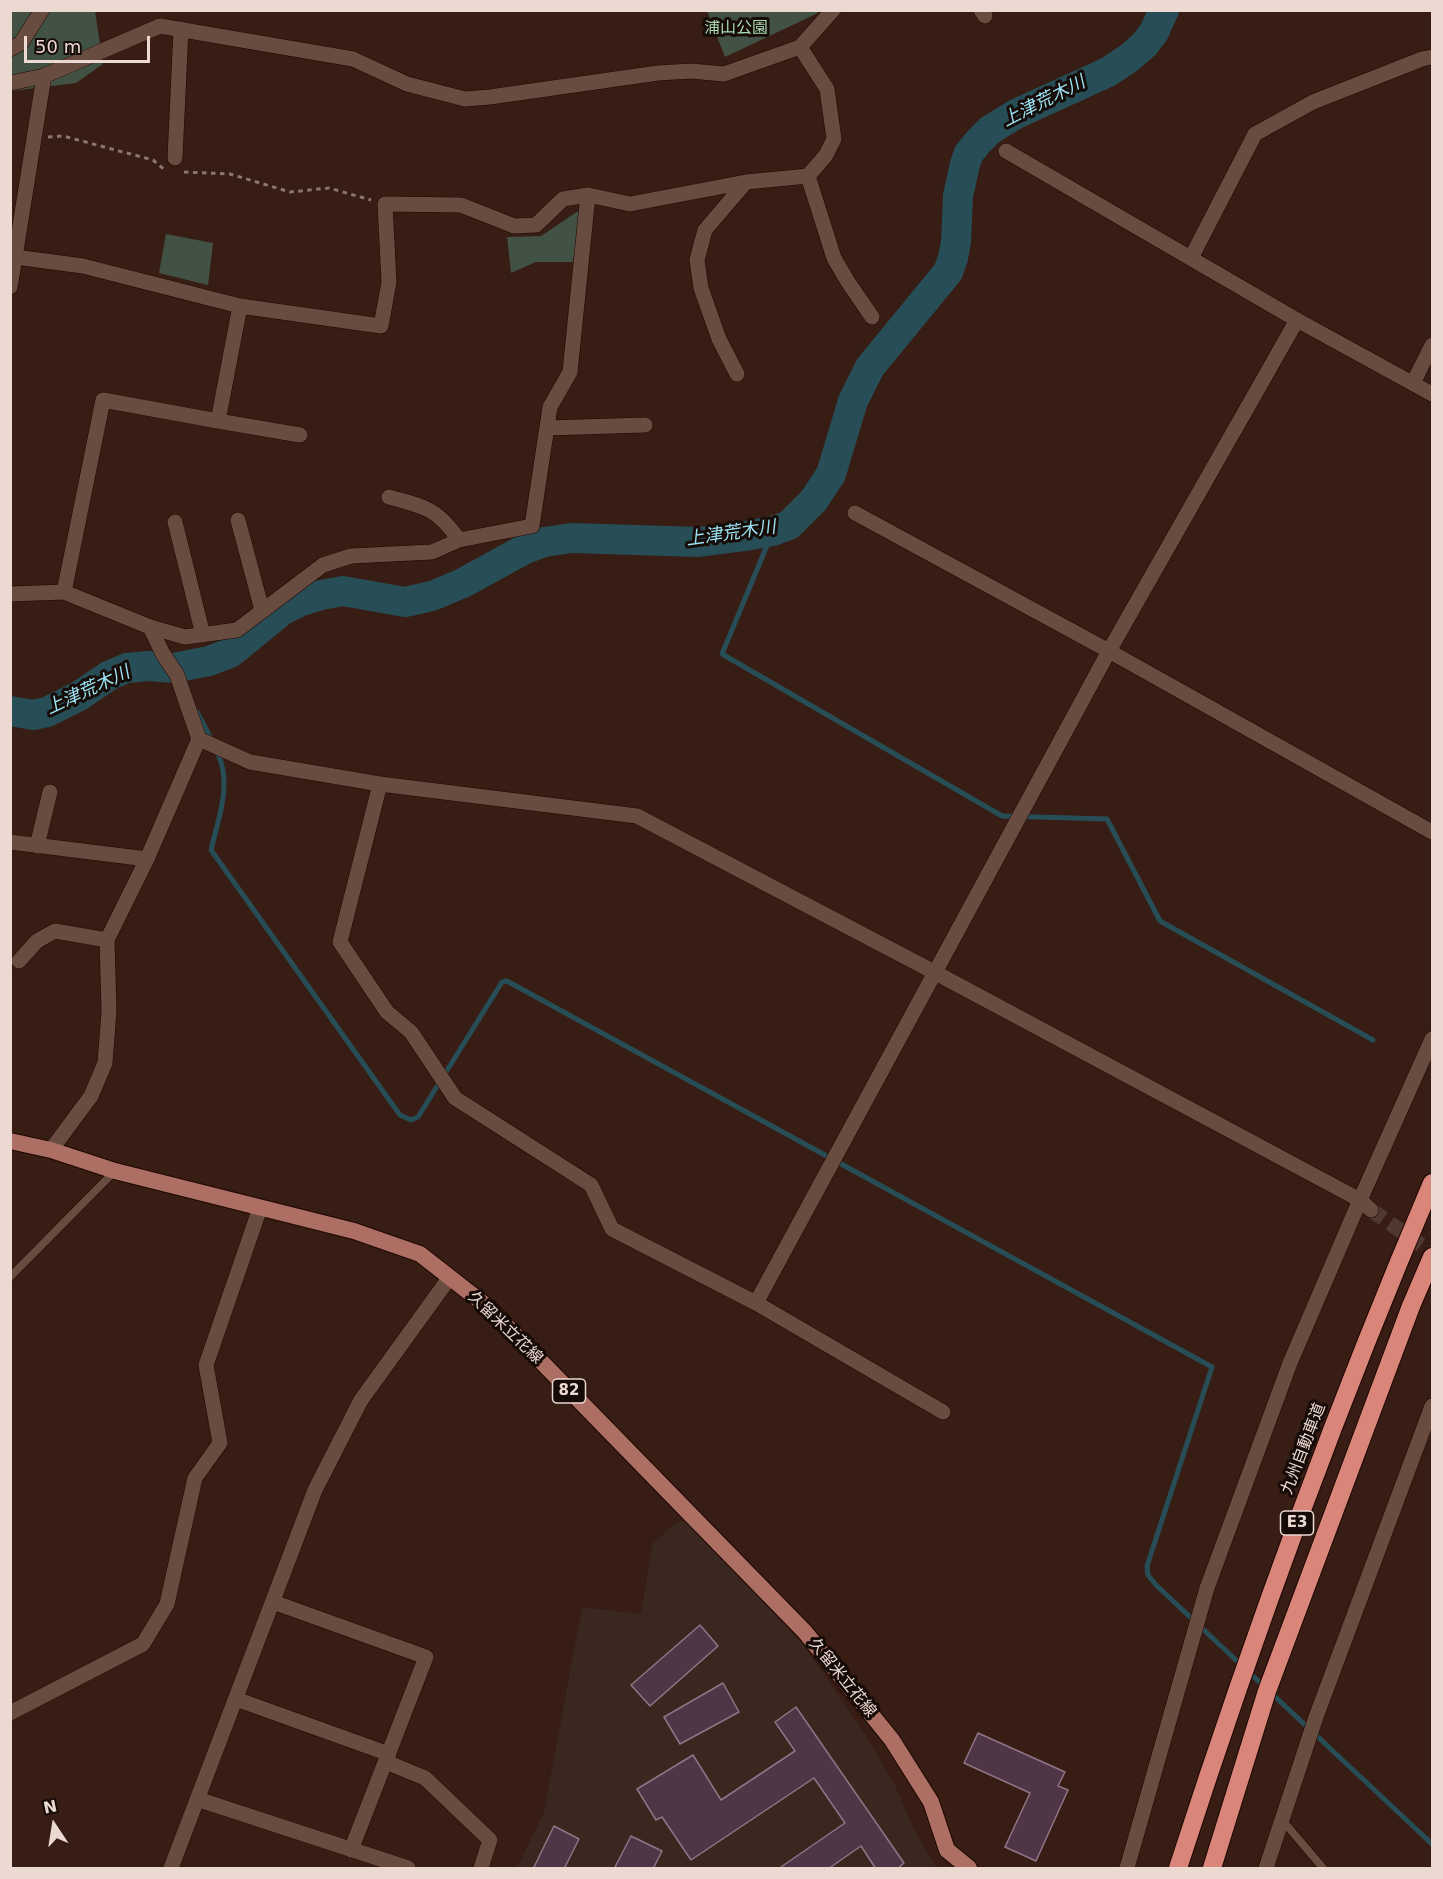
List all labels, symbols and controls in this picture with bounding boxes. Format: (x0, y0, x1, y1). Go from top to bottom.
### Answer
park label: 浦山公園 (704, 19, 768, 39)
scale bar (27, 24, 153, 62)
text: 50 m (35, 36, 81, 57)
water label: 上津荒木川 (999, 72, 1089, 132)
water label: 上津荒木川 (685, 517, 777, 551)
water label: 上津荒木川 (43, 662, 133, 720)
street label: 久留米立花線 (464, 1288, 546, 1368)
road number: 82 (552, 1379, 586, 1403)
street label: 九州自動車道 (1278, 1401, 1330, 1497)
road number: E3 (1280, 1511, 1314, 1535)
street label: 久留米立花線 (804, 1635, 880, 1721)
north arrow (24, 1795, 84, 1855)
text: N (42, 1796, 59, 1818)

